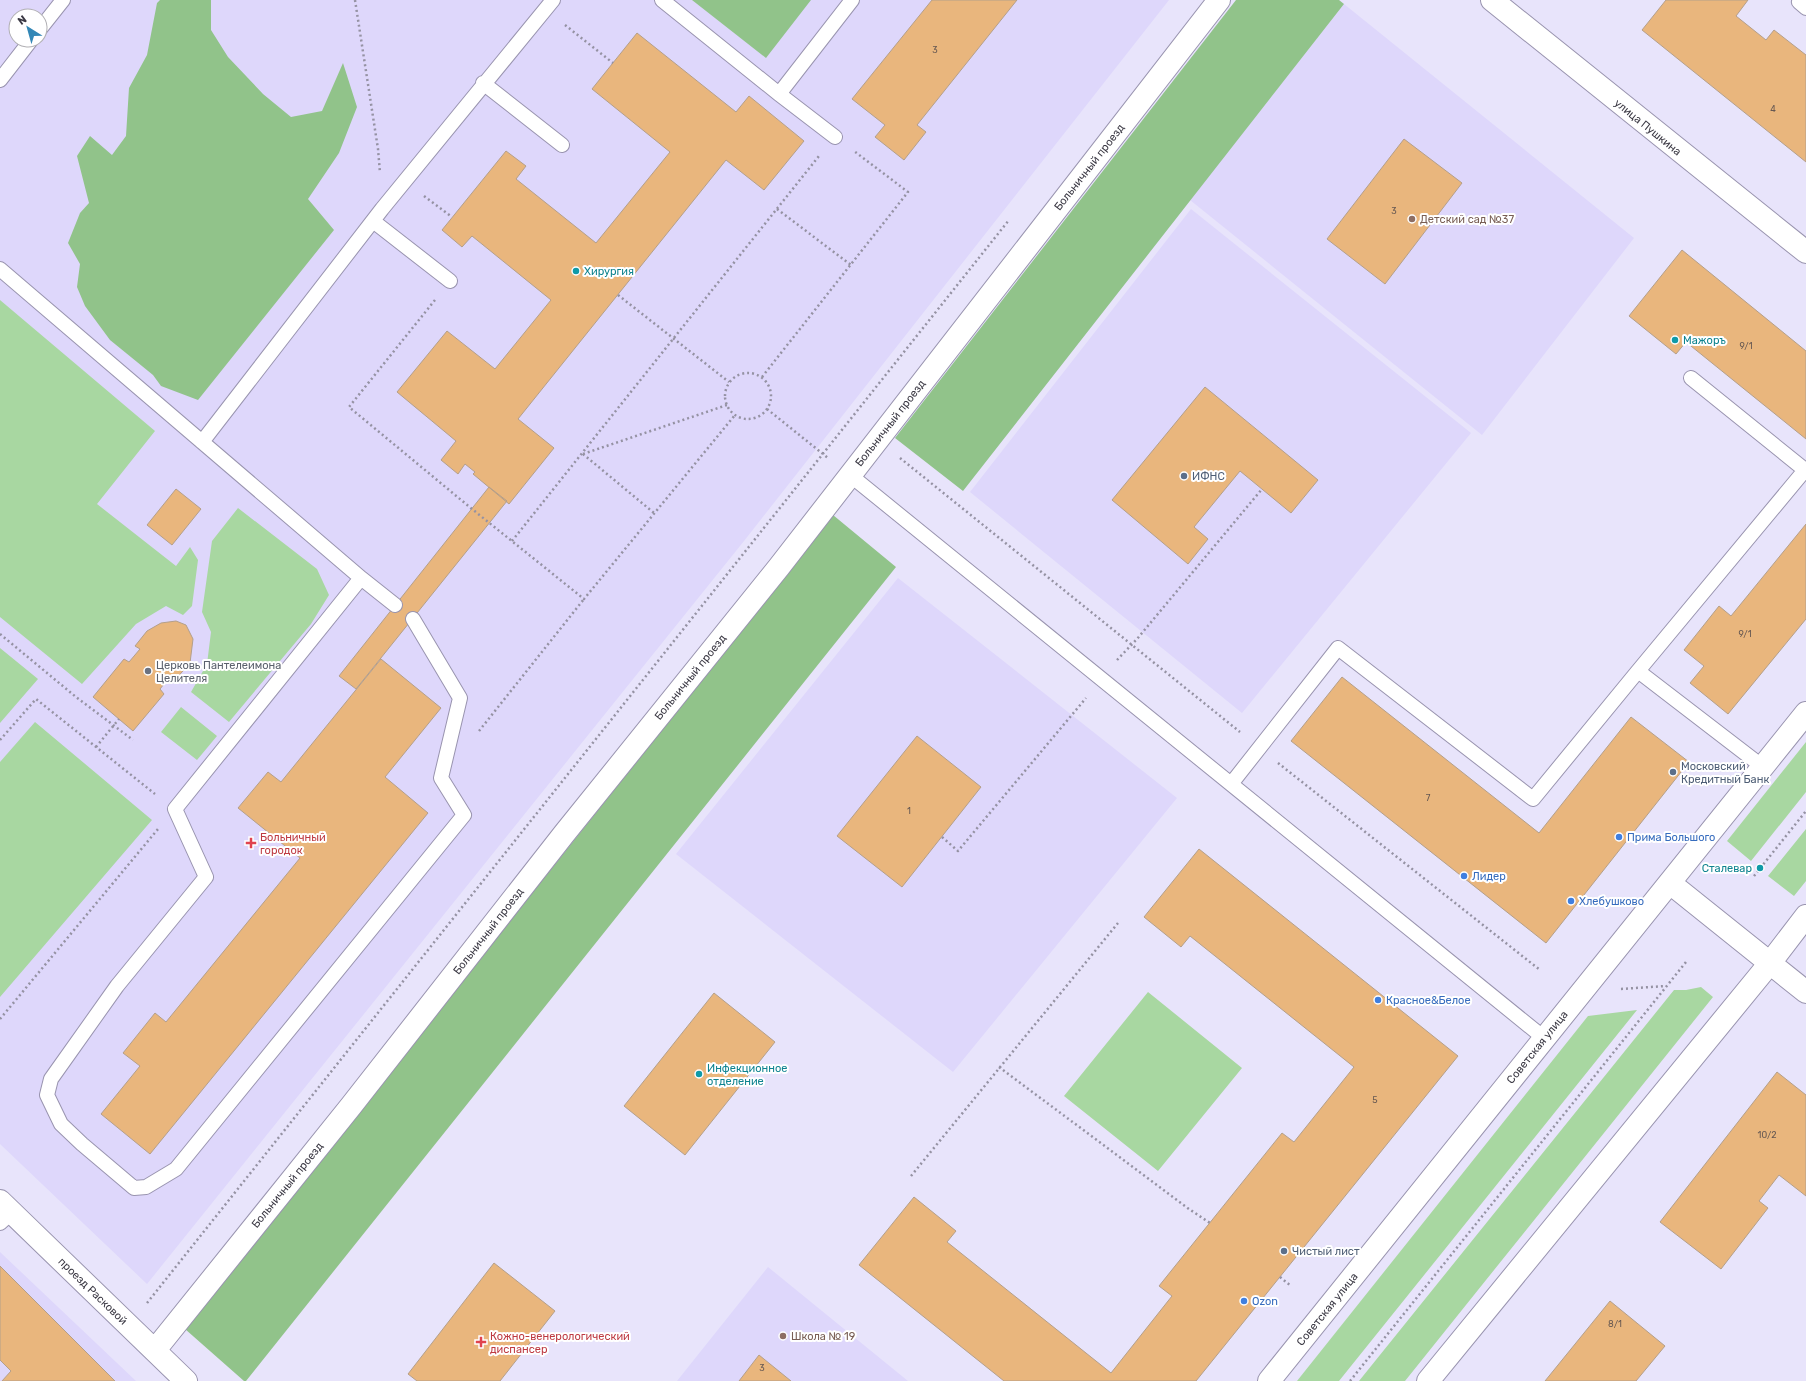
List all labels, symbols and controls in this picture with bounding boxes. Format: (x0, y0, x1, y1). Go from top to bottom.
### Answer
north arrow (8, 8, 48, 48)
text: N (15, 13, 29, 28)
house number: 3 (932, 45, 938, 55)
street label: улица Пушкина (1612, 96, 1684, 158)
house number: 4 (1770, 104, 1776, 114)
street label: Больничный проезд (1052, 121, 1127, 213)
house number: 3 (1391, 206, 1397, 216)
place label: Детский сад №37 (1420, 213, 1514, 226)
marker: Детский сад №37 (1407, 214, 1417, 224)
place label: Хирургия (584, 265, 634, 278)
marker: Хирургия (571, 266, 581, 276)
place label: Мажоръ (1683, 334, 1726, 347)
marker: Мажоръ (1670, 335, 1680, 345)
house number: 9/1 (1739, 341, 1753, 351)
street label: Больничный проезд (853, 377, 928, 469)
place label: ИФНС (1192, 470, 1225, 483)
marker: ИФНС (1179, 471, 1189, 481)
house number: 9/1 (1738, 629, 1752, 639)
street label: Больничный проезд (652, 632, 729, 723)
place label: Церковь Пантелеимона Целителя (156, 659, 281, 685)
marker: Церковь Пантелеимона Целителя (143, 666, 153, 676)
place label: Московский Кредитный Банк (1681, 760, 1769, 786)
marker: Московский Кредитный Банк (1668, 767, 1678, 777)
house number: 7 (1426, 793, 1431, 803)
house number: 1 (907, 806, 911, 816)
place label: Больничный городок (260, 831, 326, 857)
place label: Прима Большого (1627, 831, 1715, 844)
marker: Прима Большого (1614, 832, 1624, 842)
marker: Больничный городок (245, 837, 257, 849)
place label: Сталевар (1702, 862, 1752, 875)
marker: Сталевар (1755, 863, 1765, 873)
place label: Лидер (1472, 870, 1506, 883)
marker: Лидер (1459, 871, 1469, 881)
street label: Больничный проезд (451, 885, 526, 977)
place label: Хлебушково (1579, 895, 1644, 908)
marker: Хлебушково (1566, 896, 1576, 906)
place label: Красное&Белое (1386, 994, 1471, 1007)
marker: Красное&Белое (1373, 995, 1383, 1005)
street label: Советская улица (1504, 1008, 1571, 1086)
place label: Инфекционное отделение (707, 1062, 788, 1088)
marker: Инфекционное отделение (694, 1069, 704, 1079)
house number: 5 (1372, 1095, 1378, 1105)
house number: 10/2 (1758, 1130, 1776, 1140)
street label: Больничный проезд (249, 1140, 326, 1231)
place label: Чистый лист (1292, 1245, 1360, 1258)
marker: Чистый лист (1279, 1246, 1289, 1256)
street label: проезд Расковой (55, 1255, 130, 1328)
street label: Советская улица (1294, 1270, 1361, 1348)
place label: Ozon (1252, 1295, 1278, 1308)
marker: Ozon (1239, 1296, 1249, 1306)
house number: 8/1 (1608, 1319, 1622, 1329)
place label: Кожно-венерологический диспансер (490, 1330, 630, 1356)
place label: Школа № 19 (791, 1330, 855, 1343)
marker: Школа № 19 (778, 1331, 788, 1341)
marker: Кожно-венерологический диспансер (475, 1336, 487, 1348)
house number: 3 (759, 1363, 765, 1373)

